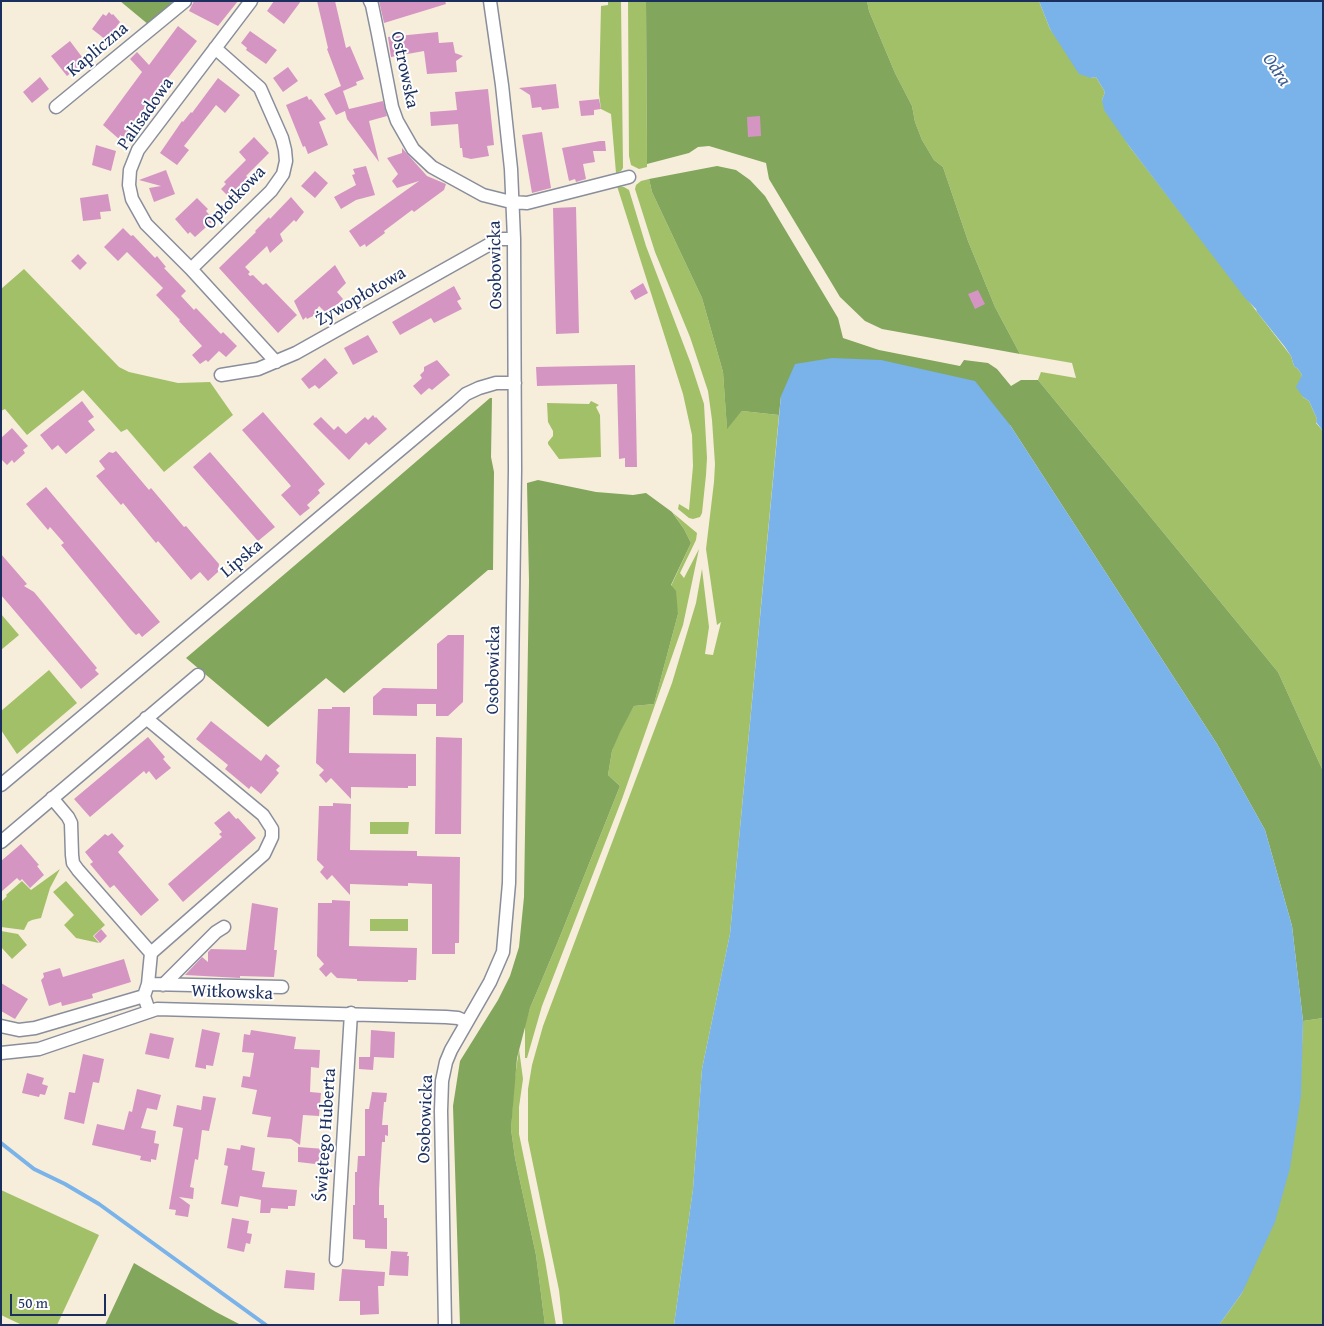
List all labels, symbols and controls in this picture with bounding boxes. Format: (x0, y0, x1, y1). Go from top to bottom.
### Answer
street label: Kapliczna (63, 18, 133, 82)
street label: Ostrowska (385, 30, 423, 110)
water label: Odra (1257, 49, 1295, 91)
street label: Palisadowa (113, 74, 179, 154)
street label: Opłotkowa (199, 162, 271, 234)
street label: Osobowicka (484, 220, 508, 310)
street label: Żywopłotowa (312, 262, 410, 332)
street label: Lipska (217, 535, 267, 583)
street label: Osobowicka (482, 625, 506, 715)
street label: Witkowska (191, 981, 273, 1005)
street label: Świętego Huberta (311, 1068, 341, 1202)
street label: Osobowicka (414, 1074, 438, 1164)
scale bar (12, 1284, 109, 1316)
text: 50 m (18, 1292, 48, 1313)

